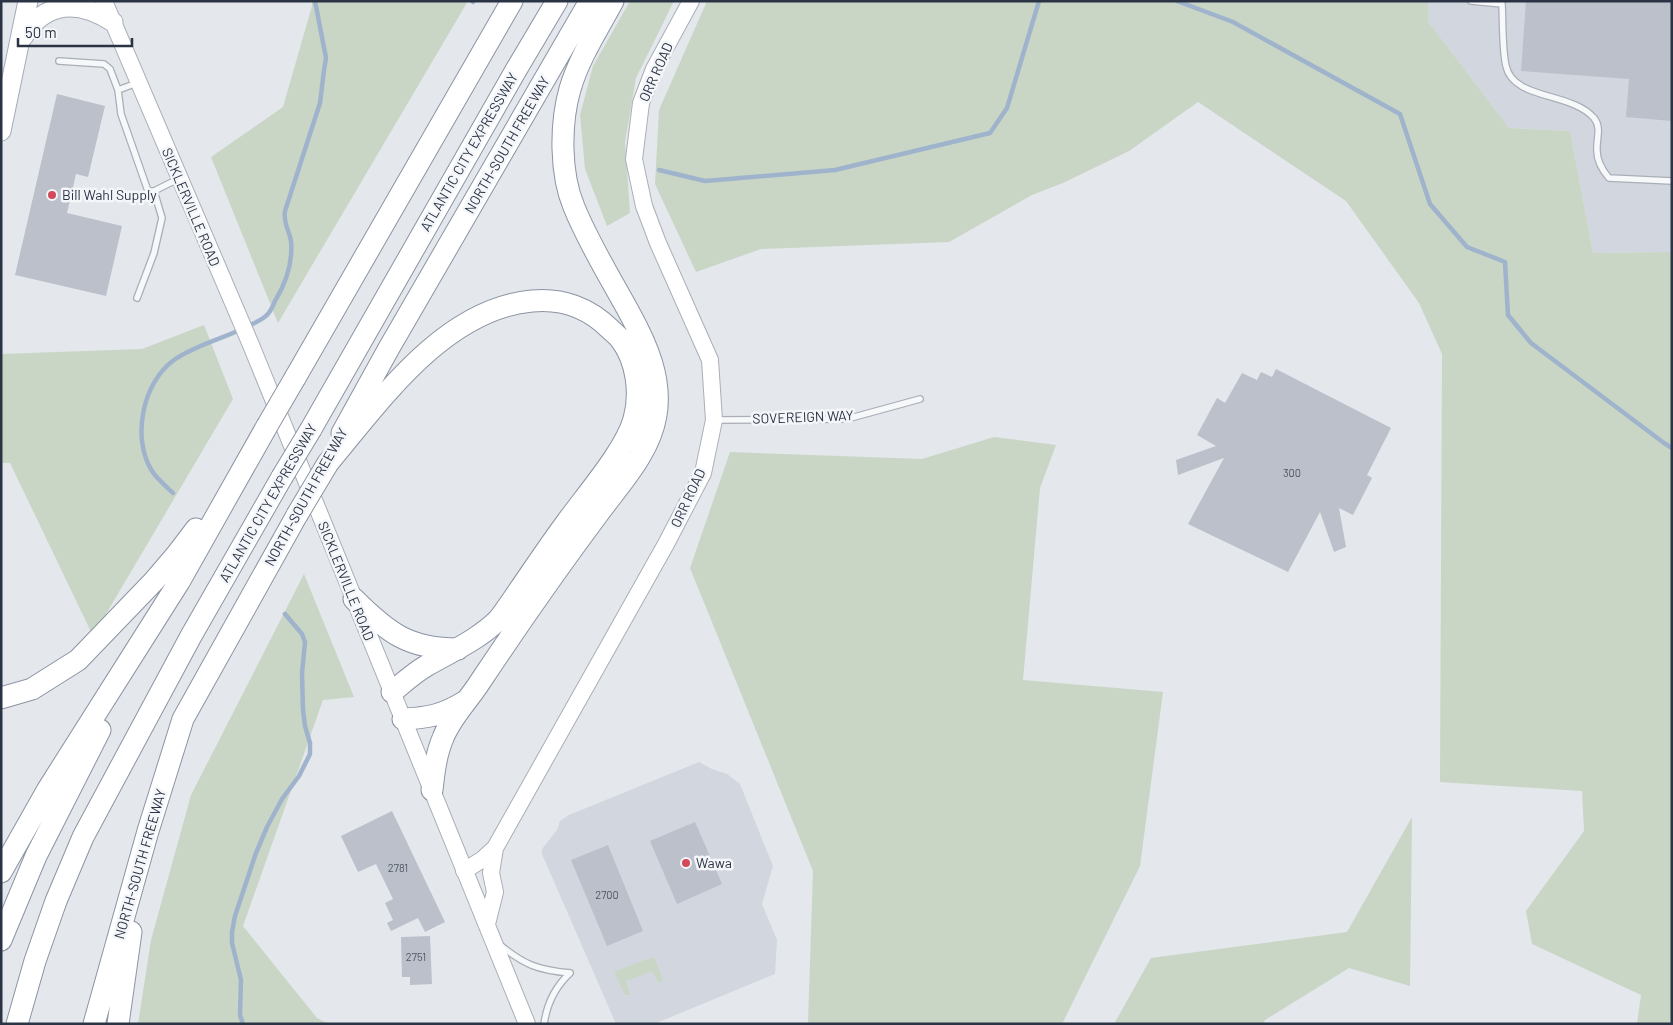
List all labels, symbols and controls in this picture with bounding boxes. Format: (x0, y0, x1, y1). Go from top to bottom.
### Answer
scale bar (18, 15, 131, 47)
text: 50 m (25, 23, 57, 41)
street label: ORR ROAD (635, 40, 676, 104)
street label: ATLANTIC CITY EXPRESSWAY (416, 69, 521, 234)
street label: NORTH-SOUTH FREEWAY (460, 73, 553, 216)
street label: SICKLERVILLE ROAD (159, 145, 224, 269)
place label: Bill Wahl Supply (62, 186, 157, 203)
marker: Bill Wahl Supply (46, 189, 58, 201)
street label: SOVEREIGN WAY (752, 406, 854, 427)
street label: ATLANTIC CITY EXPRESSWAY (215, 420, 320, 585)
street label: NORTH-SOUTH FREEWAY (260, 425, 351, 569)
street label: ORR ROAD (667, 466, 709, 530)
house number: 300 (1283, 466, 1301, 479)
street label: SICKLERVILLE ROAD (315, 519, 378, 643)
street label: NORTH-SOUTH FREEWAY (110, 787, 169, 941)
place label: Wawa (696, 854, 732, 871)
marker: Wawa (680, 857, 692, 869)
house number: 2781 (388, 861, 408, 874)
house number: 2700 (595, 888, 619, 901)
house number: 2751 (406, 950, 426, 963)

